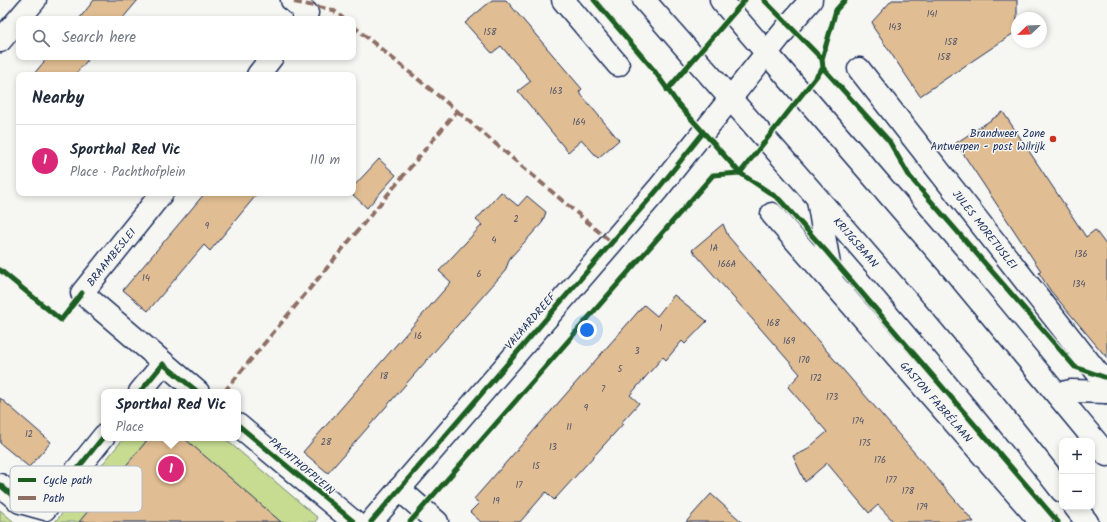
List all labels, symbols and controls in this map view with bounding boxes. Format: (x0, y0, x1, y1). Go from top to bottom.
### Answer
house number: 141 (927, 7, 937, 22)
north arrow (1011, 12, 1047, 48)
search box (16, 16, 356, 60)
house number: 143 (889, 20, 901, 35)
house number: 158 (483, 25, 497, 40)
text: Search here (62, 26, 136, 50)
icon: search (30, 27, 52, 49)
house number: 158 (944, 35, 958, 50)
house number: 158 (937, 50, 951, 65)
house number: 163 (550, 84, 562, 99)
text: Nearby (32, 85, 84, 112)
house number: 164 (573, 115, 585, 130)
place label: Brandweer Zone Antwerpen - post Wilrijk (931, 125, 1046, 156)
marker: Brandweer Zone Antwerpen - post Wilrijk (1048, 134, 1058, 144)
text: Sporthal Red Vic (70, 138, 181, 162)
text: 1 (43, 150, 47, 171)
text: 110 m (310, 150, 340, 171)
text: Place · Pachthofplein (70, 162, 185, 183)
street label: JULES MORETUSLEI (947, 186, 1021, 274)
house number: 2 (513, 212, 519, 227)
street label: KRIJGSBAAN (828, 214, 883, 273)
house number: 9 (205, 219, 210, 234)
street label: BRAAMBESLEI (83, 225, 141, 291)
house number: 4 (492, 233, 497, 248)
house number: 1A (710, 241, 719, 256)
house number: 136 (1075, 247, 1087, 262)
house number: 166A (718, 257, 737, 272)
house number: 6 (476, 267, 482, 282)
house number: 14 (142, 271, 150, 286)
house number: 134 (1073, 277, 1085, 292)
street label: VALAARDREEF (501, 288, 561, 354)
house number: 168 (766, 316, 780, 331)
your location (577, 320, 597, 340)
house number: 1 (660, 321, 663, 336)
house number: 16 (414, 329, 422, 344)
house number: 169 (783, 334, 796, 349)
house number: 3 (634, 344, 640, 359)
house number: 170 (798, 353, 810, 368)
street label: GASTON FABRÉLAAN (895, 358, 977, 448)
house number: 5 (618, 362, 624, 377)
house number: 18 (380, 369, 389, 384)
house number: 172 (810, 371, 822, 386)
house number: 7 (601, 382, 606, 397)
popup (101, 389, 241, 441)
house number: 173 (826, 390, 838, 405)
text: Sporthal Red Vic (116, 393, 226, 417)
house number: 9 (584, 401, 589, 416)
house number: 174 (852, 414, 864, 429)
text: Place (116, 417, 144, 438)
house number: 11 (566, 420, 572, 435)
house number: 12 (25, 427, 33, 442)
street label: PACHTHOFPLEIN (264, 434, 339, 500)
house number: 28 (321, 435, 332, 450)
house number: 175 (859, 436, 872, 451)
map controls (1059, 438, 1095, 510)
button: + (1059, 438, 1095, 474)
house number: 13 (549, 440, 557, 455)
house number: 176 (874, 453, 886, 468)
pin: 1 (158, 454, 184, 484)
house number: 15 (532, 459, 541, 474)
legend (10, 466, 142, 512)
text: Cycle path (43, 472, 92, 490)
house number: 177 (885, 473, 897, 488)
button: − (1059, 474, 1095, 510)
house number: 17 (516, 478, 523, 493)
house number: 178 (902, 484, 915, 499)
text: Path (43, 490, 64, 508)
house number: 19 (492, 494, 500, 509)
house number: 179 (916, 500, 928, 515)

